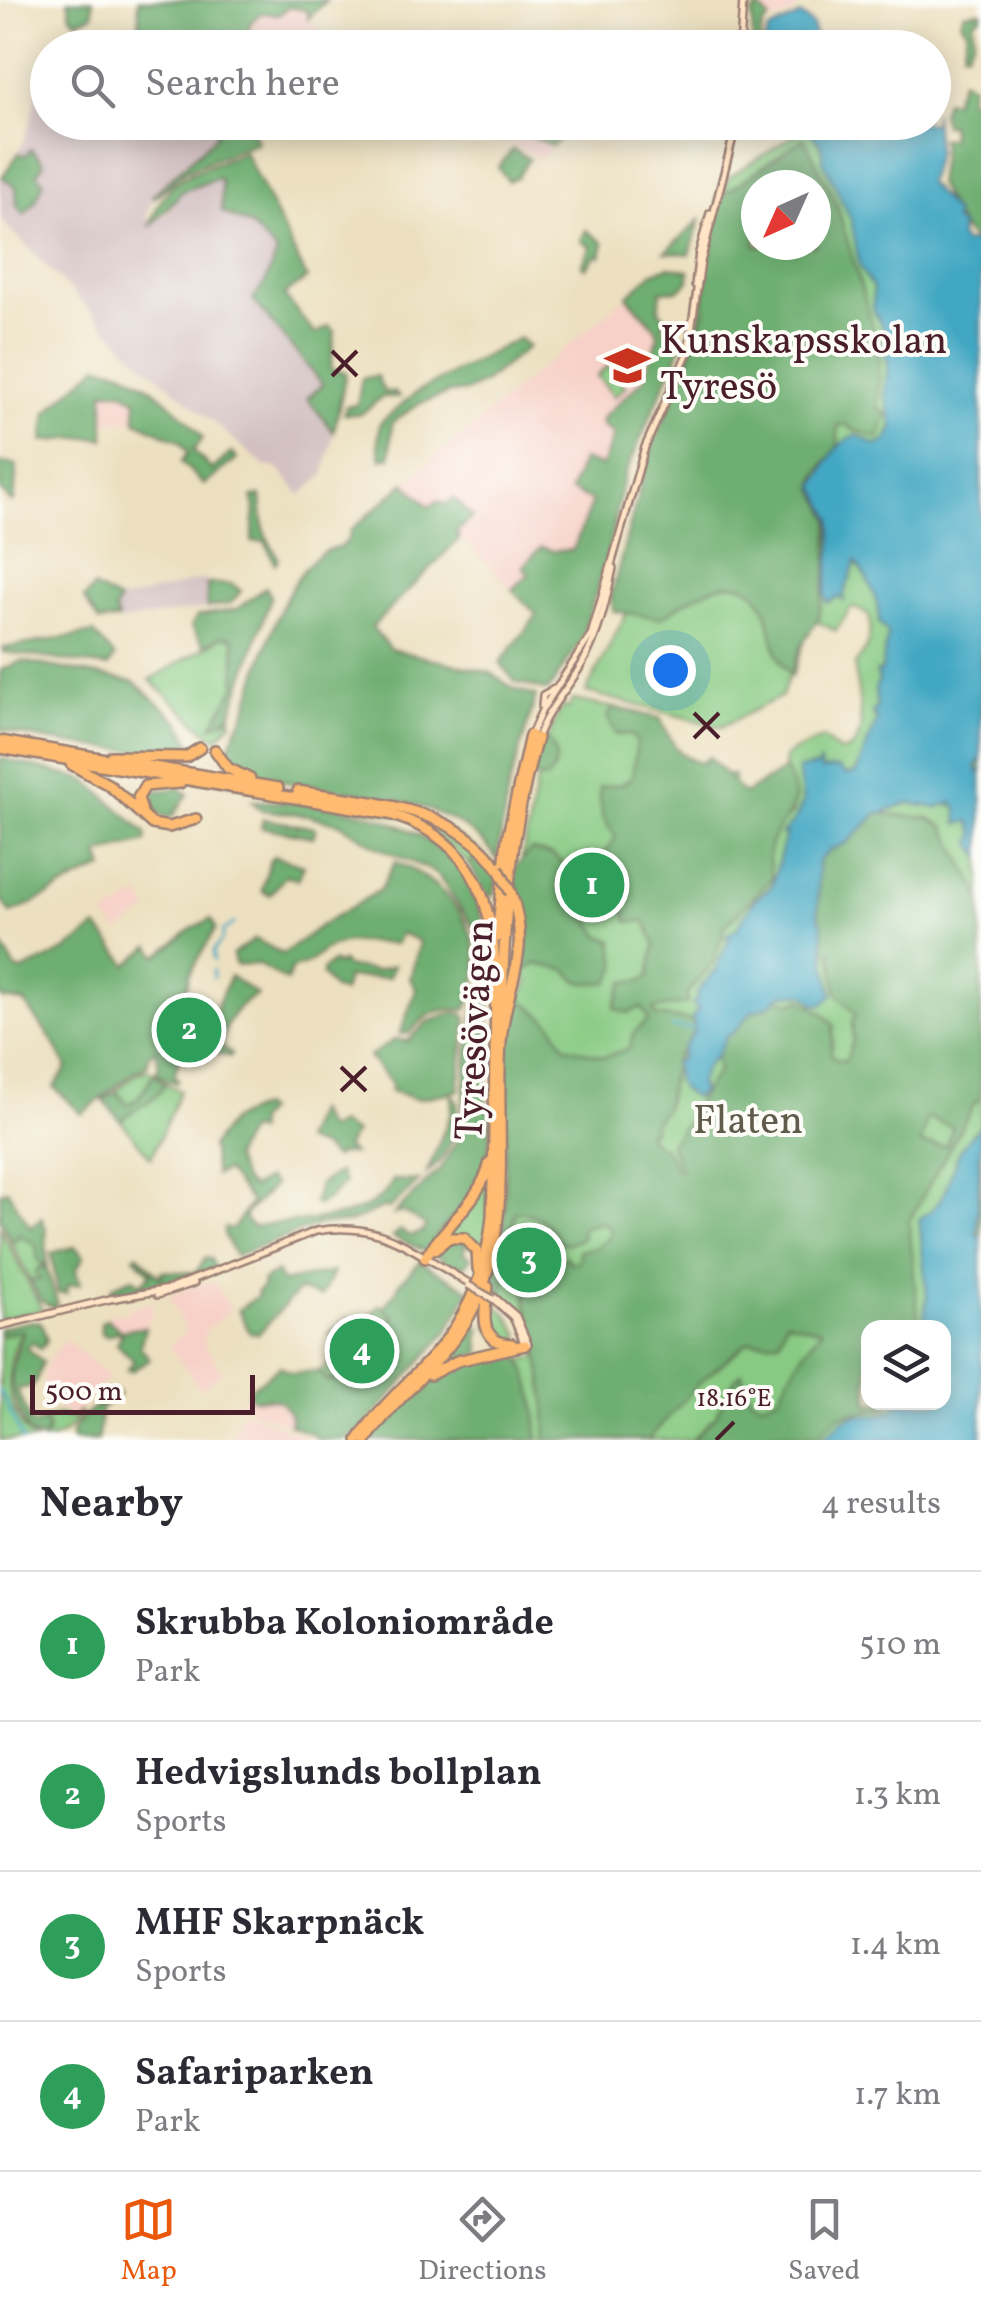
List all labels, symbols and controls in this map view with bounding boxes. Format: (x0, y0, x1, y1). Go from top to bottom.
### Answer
search box (30, 30, 951, 140)
icon: search (65, 58, 120, 113)
text: Search here (145, 59, 340, 112)
north arrow (741, 170, 831, 260)
place label: Kunskapsskolan Tyresö (660, 315, 947, 417)
school or university icon: Kunskapsskolan Tyresö (603, 342, 651, 390)
your location (645, 645, 696, 696)
pin: 1 (560, 848, 624, 922)
street label: Tyresövägen (443, 918, 511, 1142)
pin: 2 (156, 992, 222, 1068)
park label: Flaten (693, 1095, 803, 1151)
pin: 3 (496, 1222, 562, 1298)
pin: 4 (330, 1314, 394, 1388)
map controls (861, 1320, 951, 1410)
button: layers (861, 1320, 951, 1410)
scale bar (30, 1370, 255, 1414)
text: 500 m (45, 1373, 123, 1412)
text: 18.16°E (696, 1382, 772, 1417)
text: Nearby (40, 1476, 183, 1535)
text: 4 results (821, 1483, 941, 1527)
text: Skrubba Koloniområde (135, 1598, 554, 1651)
text: 1 (66, 1624, 79, 1668)
text: 510 m (859, 1624, 941, 1668)
text: Park (135, 1651, 200, 1695)
text: Hedvigslunds bollplan (135, 1748, 542, 1801)
text: 2 (64, 1774, 81, 1818)
text: 1.3 km (854, 1774, 941, 1818)
text: Sports (135, 1801, 226, 1845)
text: MHF Skarpnäck (135, 1898, 424, 1951)
text: 3 (64, 1924, 81, 1968)
text: 1.4 km (850, 1924, 941, 1968)
text: Sports (135, 1951, 226, 1995)
text: Safariparken (135, 2048, 374, 2101)
text: 4 (63, 2074, 82, 2118)
text: 1.7 km (854, 2074, 941, 2118)
text: Park (135, 2101, 200, 2145)
tab: Map (121, 2192, 177, 2291)
tab: Directions (418, 2192, 547, 2291)
tab: Saved (788, 2192, 860, 2291)

